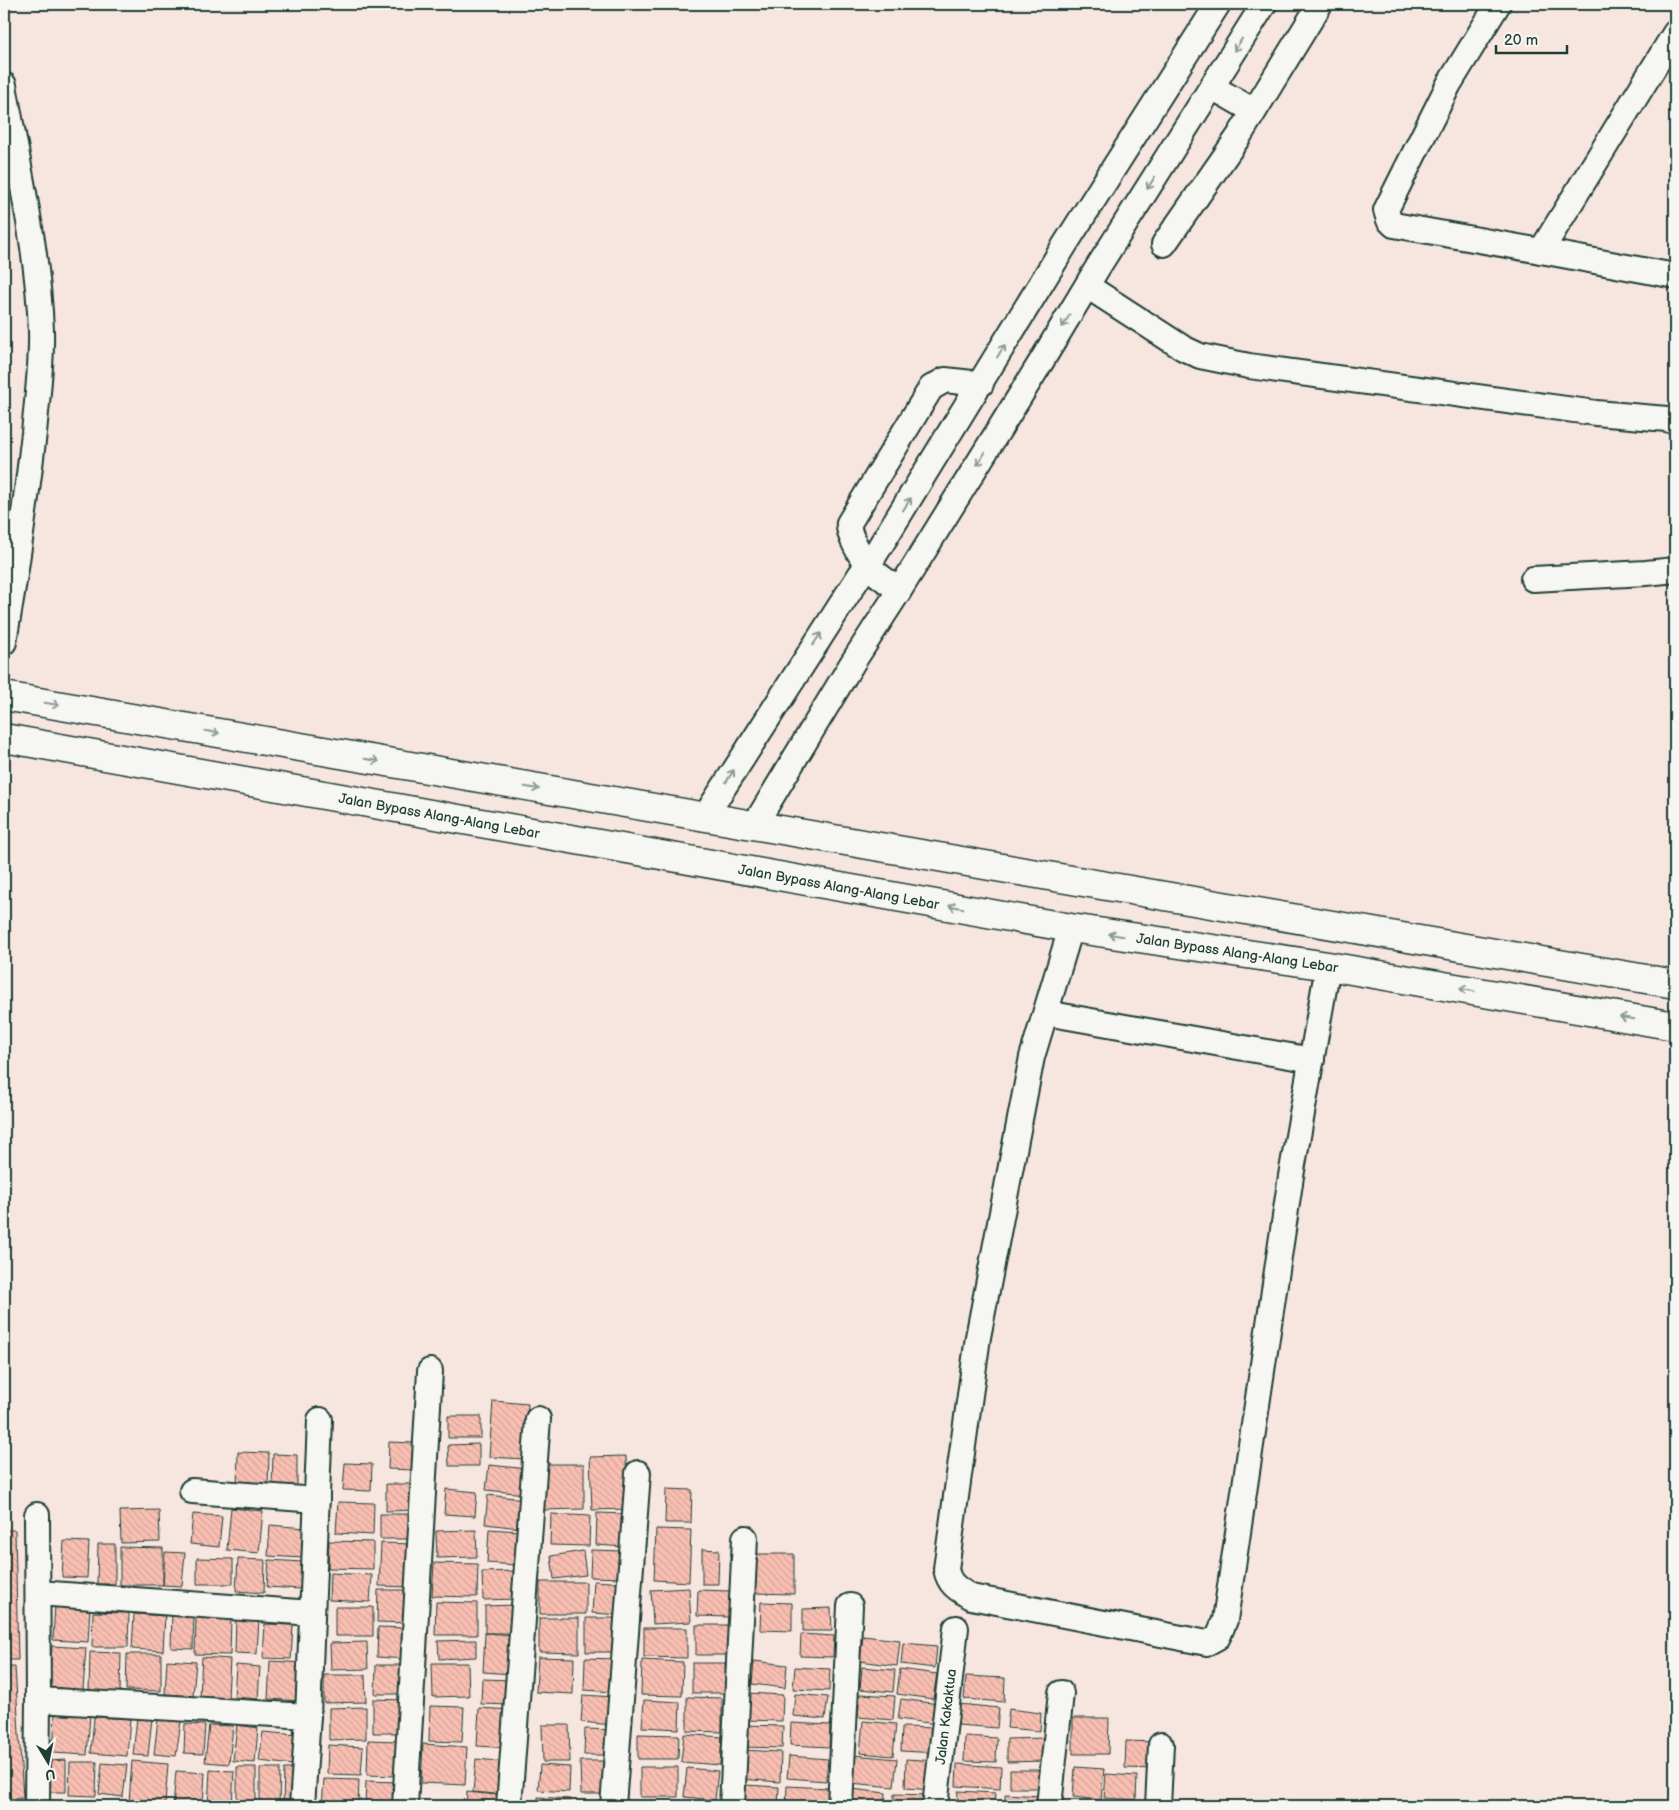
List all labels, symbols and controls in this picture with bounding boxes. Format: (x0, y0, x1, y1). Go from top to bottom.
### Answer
scale bar (1496, 22, 1568, 54)
text: 20 m (1504, 31, 1538, 50)
one-way arrow (1233, 38, 1243, 52)
one-way arrow (1146, 175, 1156, 189)
one-way arrow (1061, 313, 1071, 328)
one-way arrow (997, 344, 1007, 358)
one-way arrow (976, 452, 986, 466)
one-way arrow (902, 497, 912, 511)
one-way arrow (813, 633, 823, 647)
one-way arrow (43, 700, 59, 710)
one-way arrow (204, 728, 220, 738)
one-way arrow (364, 756, 380, 766)
one-way arrow (726, 770, 736, 784)
one-way arrow (524, 783, 540, 793)
street label: Jalan Bypass Alang-Alang Lebar (337, 789, 542, 842)
street label: Jalan Bypass Alang-Alang Lebar (737, 860, 942, 913)
one-way arrow (949, 902, 965, 912)
one-way arrow (1109, 929, 1125, 939)
street label: Jalan Bypass Alang-Alang Lebar (1135, 929, 1341, 976)
one-way arrow (1459, 985, 1475, 995)
one-way arrow (1620, 1012, 1636, 1022)
street label: Jalan Kakaktua (931, 1668, 960, 1765)
north arrow (22, 1738, 72, 1788)
text: U (44, 1765, 57, 1784)

